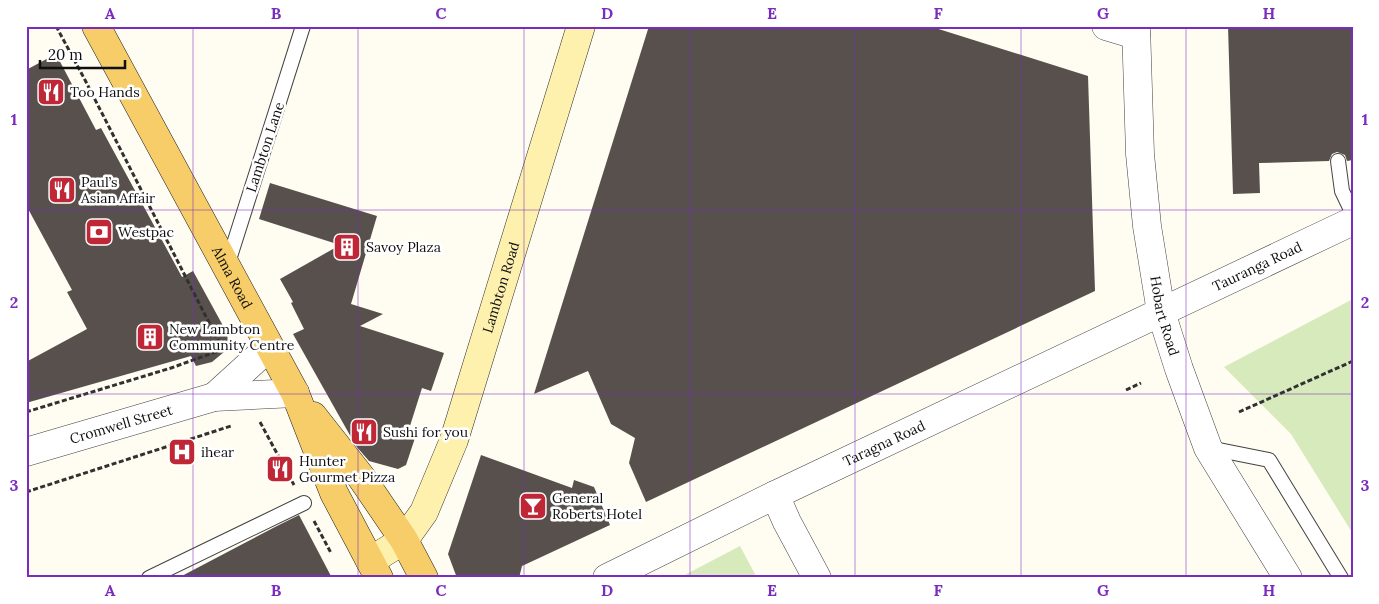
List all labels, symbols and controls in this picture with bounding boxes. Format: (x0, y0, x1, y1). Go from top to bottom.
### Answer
text: A (105, 3, 116, 23)
text: B (271, 3, 282, 23)
text: C (435, 3, 447, 23)
text: D (601, 3, 613, 23)
text: E (767, 3, 777, 23)
text: F (933, 3, 943, 23)
text: G (1097, 3, 1109, 23)
text: H (1263, 3, 1276, 23)
scale bar (40, 38, 125, 70)
text: 20 m (48, 45, 83, 64)
restaurant icon: Too Hands (36, 77, 66, 107)
place label: Too Hands (70, 83, 140, 101)
street label: Lambton Lane (242, 99, 288, 194)
text: 1 (11, 109, 17, 129)
text: 1 (1362, 109, 1368, 129)
place label: Paul’s Asian Affair (80, 173, 155, 207)
restaurant icon: Paul’s Asian Affair (47, 175, 77, 205)
bank icon: Westpac (84, 217, 114, 247)
place label: Westpac (118, 223, 174, 241)
building icon: Savoy Plaza (332, 232, 362, 262)
place label: Savoy Plaza (366, 238, 441, 256)
street label: Tauranga Road (1209, 238, 1305, 295)
street label: Lambton Road (478, 240, 523, 335)
street label: Alma Road (208, 242, 257, 312)
street label: Hobart Road (1146, 274, 1183, 358)
text: 2 (10, 292, 18, 312)
text: 2 (1361, 292, 1369, 312)
place label: New Lambton Community Centre (169, 320, 295, 354)
building icon: New Lambton Community Centre (135, 322, 165, 352)
street label: Cromwell Street (68, 401, 175, 448)
street label: Taragna Road (840, 416, 928, 470)
restaurant icon: Sushi for you (349, 417, 379, 447)
place label: Sushi for you (383, 423, 468, 441)
hospital icon: ihear (167, 437, 197, 467)
place label: ihear (201, 443, 234, 461)
place label: Hunter Gourmet Pizza (299, 452, 395, 486)
restaurant icon: Hunter Gourmet Pizza (265, 454, 295, 484)
text: 3 (10, 475, 19, 495)
text: 3 (1361, 475, 1370, 495)
place label: General Roberts Hotel (552, 489, 642, 523)
bar icon: General Roberts Hotel (518, 491, 548, 521)
text: A (105, 580, 116, 600)
text: B (271, 580, 282, 600)
text: C (435, 580, 447, 600)
text: D (601, 580, 613, 600)
text: E (767, 580, 777, 600)
text: F (933, 580, 943, 600)
text: G (1097, 580, 1109, 600)
text: H (1263, 580, 1276, 600)

